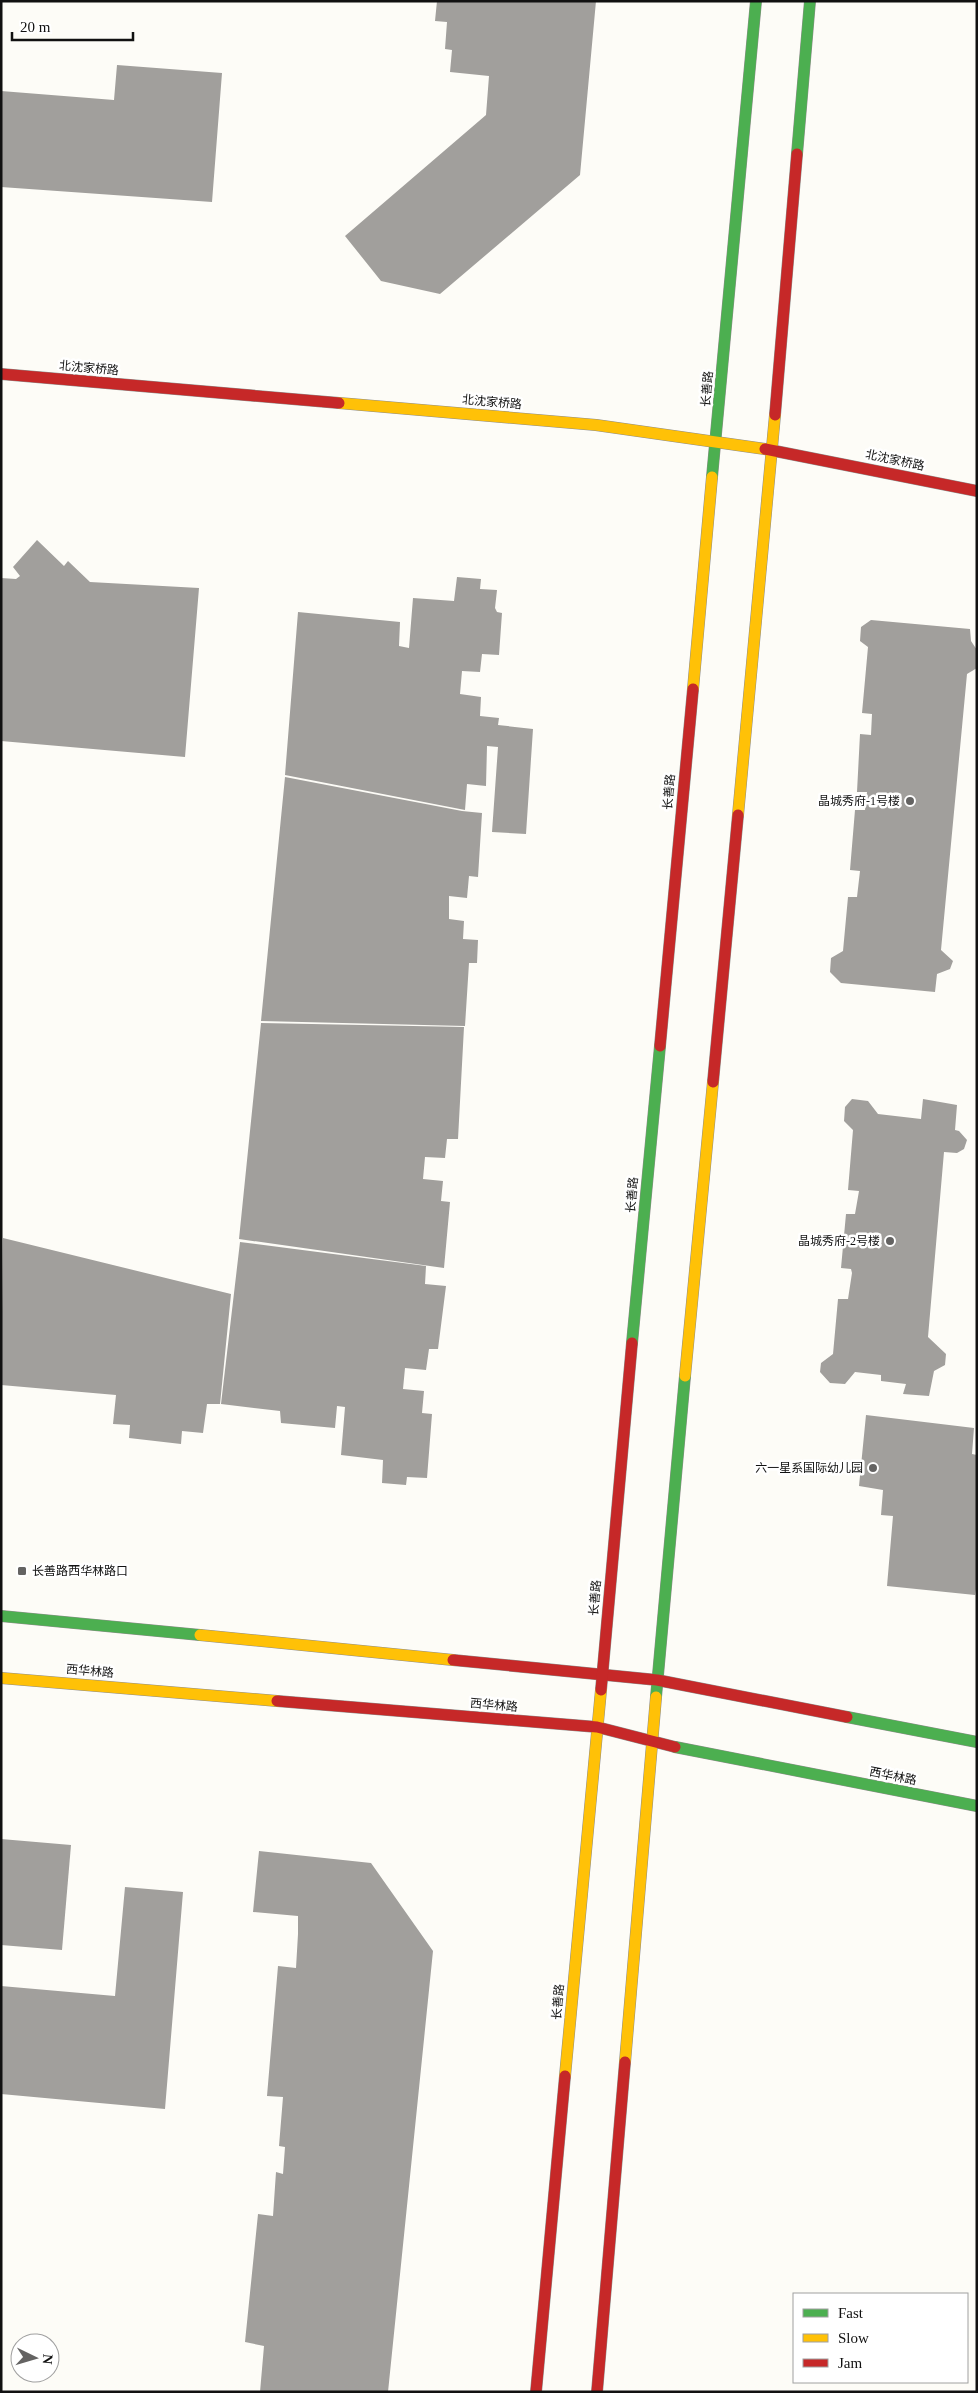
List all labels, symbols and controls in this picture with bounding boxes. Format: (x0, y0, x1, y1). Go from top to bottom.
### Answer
scale bar (12, 10, 134, 42)
text: 20 m (20, 19, 51, 35)
street label: 北沈家桥路 (58, 358, 120, 378)
street label: 长善路 (698, 370, 716, 408)
street label: 北沈家桥路 (461, 392, 523, 412)
street label: 北沈家桥路 (864, 447, 926, 473)
street label: 长善路 (660, 773, 678, 811)
place label: 晶城秀府-1号楼 (818, 794, 900, 808)
marker: 晶城秀府-1号楼 (904, 795, 916, 807)
street label: 长善路 (623, 1176, 641, 1214)
place label: 晶城秀府-2号楼 (798, 1234, 880, 1248)
marker: 晶城秀府-2号楼 (884, 1235, 896, 1247)
place label: 六一星系国际幼儿园 (755, 1461, 863, 1475)
marker: 六一星系国际幼儿园 (867, 1462, 879, 1474)
place label: 长善路西华林路口 (32, 1564, 128, 1578)
marker: 长善路西华林路口 (16, 1565, 28, 1577)
street label: 长善路 (586, 1579, 604, 1617)
street label: 西华林路 (65, 1662, 115, 1680)
street label: 西华林路 (469, 1696, 519, 1714)
street label: 西华林路 (868, 1765, 918, 1787)
street label: 长善路 (549, 1983, 567, 2021)
legend (793, 2293, 968, 2383)
text: Fast (838, 2305, 864, 2321)
text: Slow (838, 2330, 869, 2346)
north arrow (10, 2333, 60, 2383)
text: N (40, 2353, 55, 2365)
text: Jam (838, 2355, 862, 2371)

